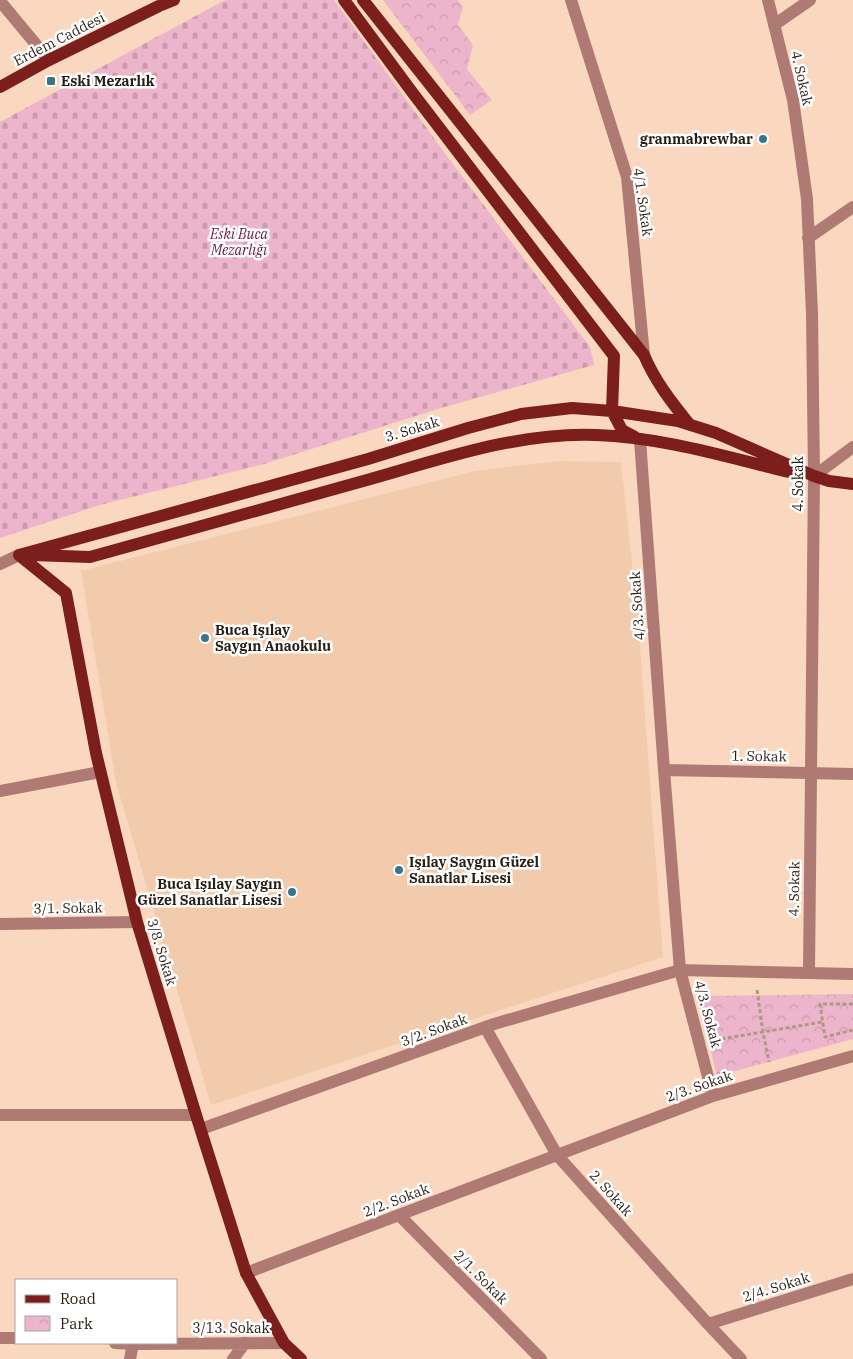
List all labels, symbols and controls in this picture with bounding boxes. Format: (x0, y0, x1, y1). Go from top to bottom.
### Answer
street label: Erdem Caddesi (10, 8, 108, 70)
street label: 4. Sokak (787, 49, 817, 108)
place label: Eski Mezarlık (61, 72, 155, 90)
marker: Eski Mezarlık (45, 75, 57, 87)
place label: granmabrewbar (640, 130, 753, 148)
marker: granmabrewbar (757, 133, 769, 145)
street label: 4/1. Sokak (629, 167, 657, 238)
park label: Eski Buca Mezarlığı (209, 225, 268, 259)
street label: 3. Sokak (383, 412, 442, 446)
street label: 4. Sokak (789, 455, 807, 512)
street label: 4/3. Sokak (626, 570, 648, 641)
place label: Buca Işılay Saygın Anaokulu (215, 621, 331, 655)
marker: Buca Işılay Saygın Anaokulu (199, 632, 211, 644)
street label: 1. Sokak (731, 747, 788, 765)
place label: Işılay Saygın Güzel Sanatlar Lisesi (409, 853, 539, 887)
street label: 4. Sokak (785, 860, 803, 917)
marker: Işılay Saygın Güzel Sanatlar Lisesi (393, 864, 405, 876)
place label: Buca Işılay Saygın Güzel Sanatlar Lisesi (137, 875, 282, 909)
marker: Buca Işılay Saygın Güzel Sanatlar Lisesi (286, 886, 298, 898)
street label: 3/1. Sokak (33, 898, 103, 918)
street label: 3/8. Sokak (143, 916, 181, 988)
street label: 4/3. Sokak (690, 978, 726, 1050)
street label: 3/2. Sokak (398, 1009, 470, 1050)
street label: 2/3. Sokak (663, 1066, 735, 1106)
street label: 2. Sokak (586, 1166, 637, 1220)
street label: 2/2. Sokak (361, 1179, 432, 1221)
street label: 2/1. Sokak (450, 1246, 512, 1308)
street label: 2/4. Sokak (740, 1268, 812, 1306)
legend (15, 1279, 178, 1344)
text: Road (60, 1289, 96, 1308)
text: Park (60, 1314, 93, 1333)
street label: 3/13. Sokak (192, 1319, 271, 1337)

